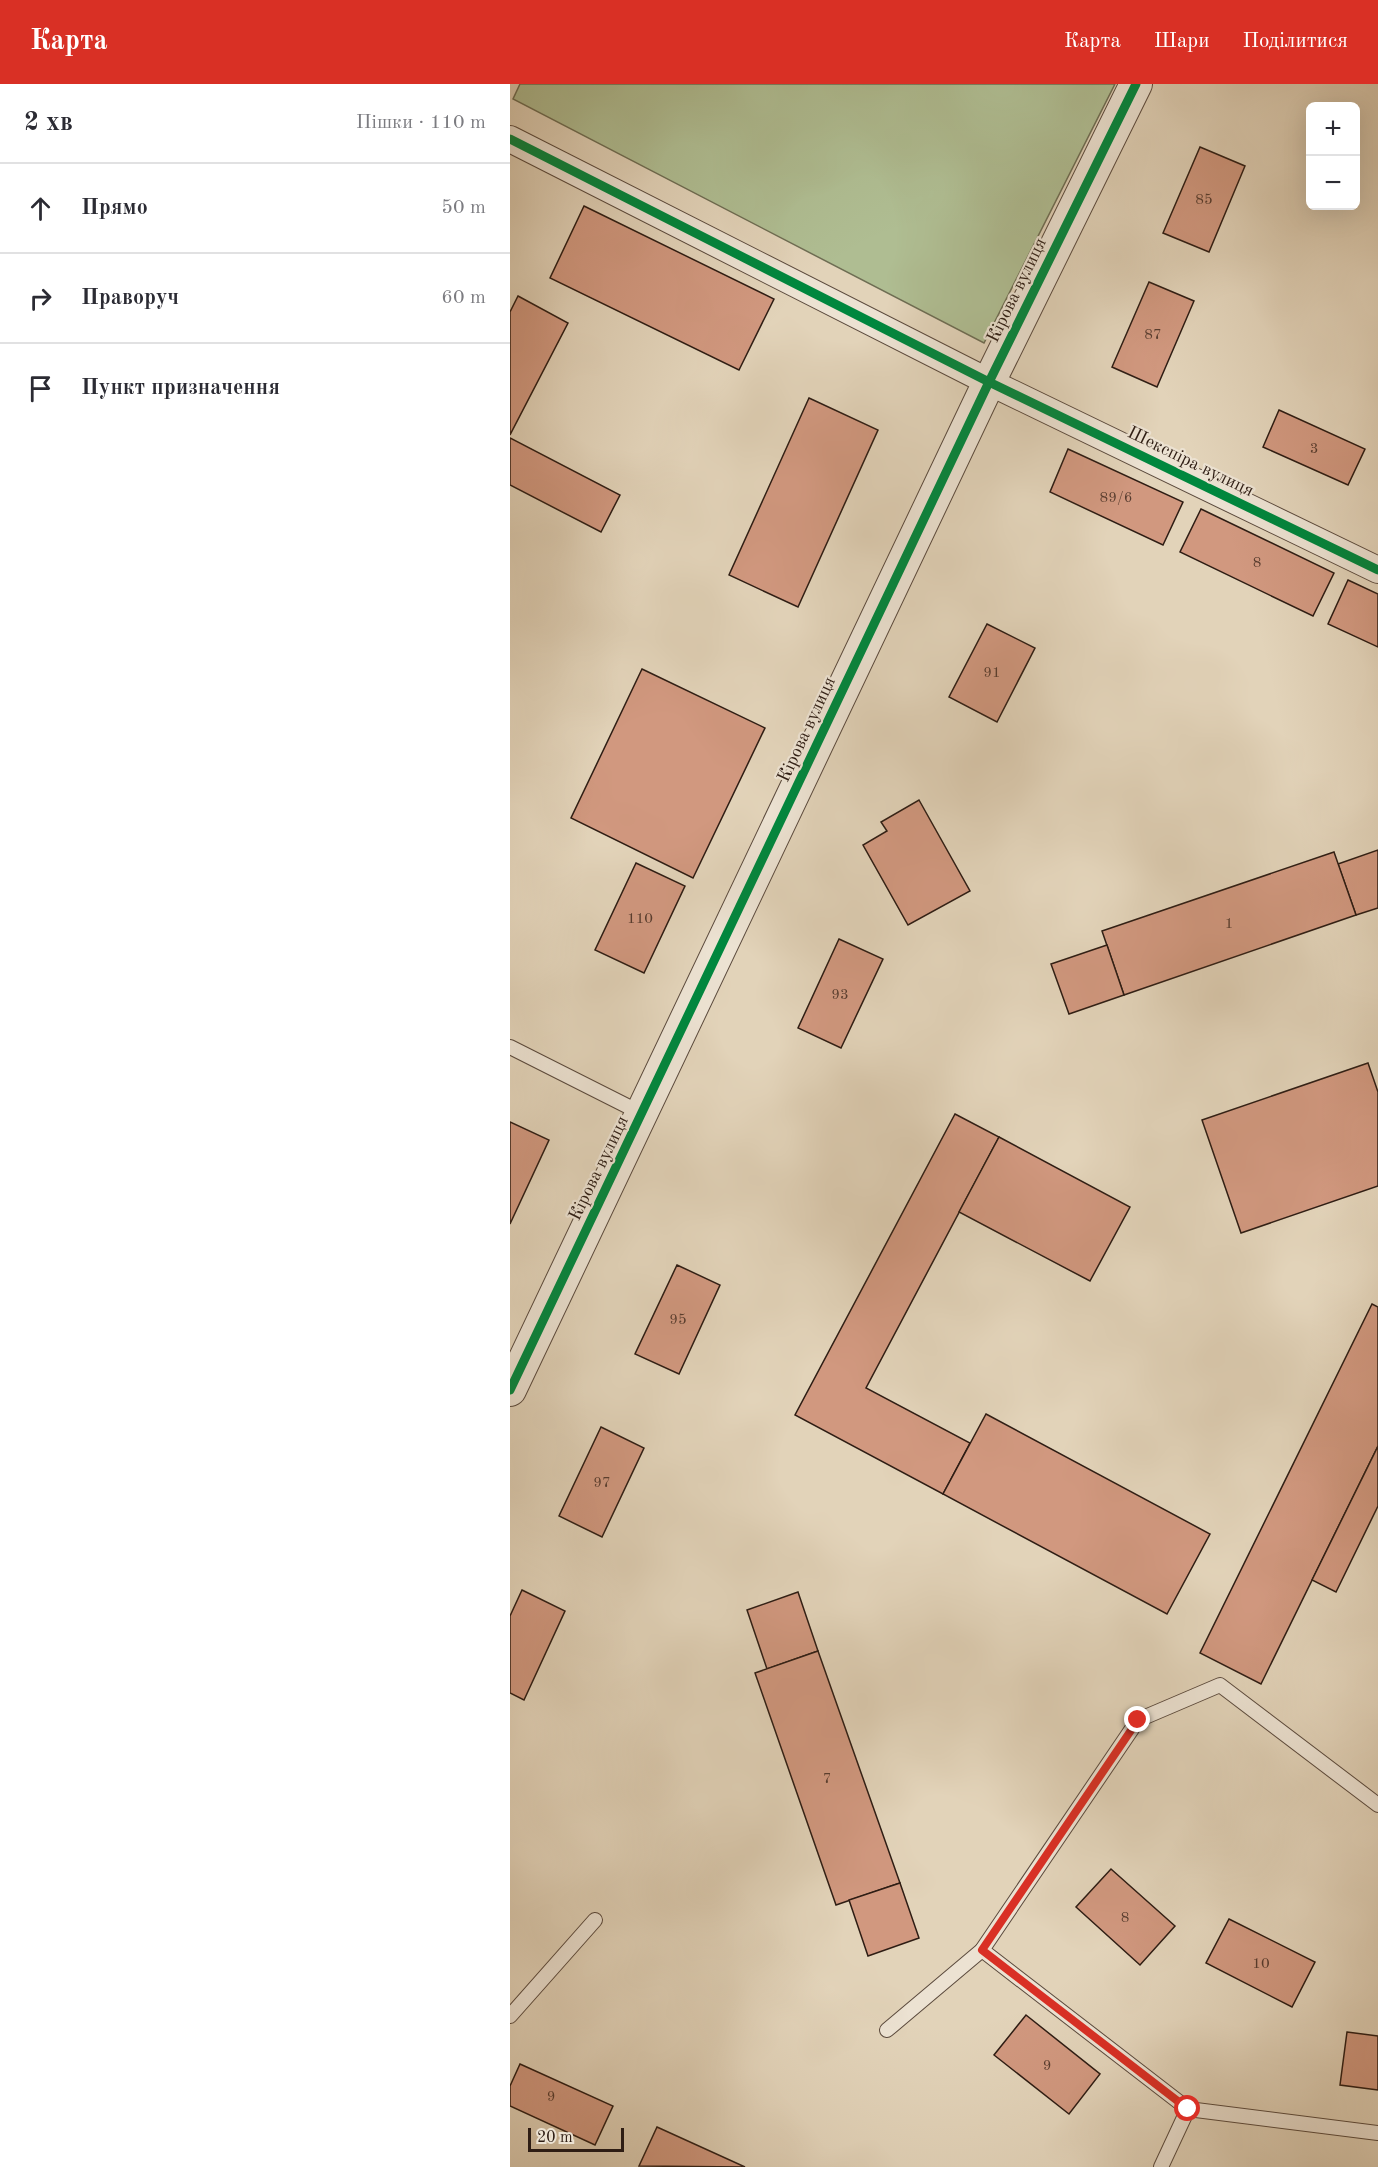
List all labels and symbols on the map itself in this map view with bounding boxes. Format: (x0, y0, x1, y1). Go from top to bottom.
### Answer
house number: 85 (1195, 193, 1213, 208)
street label: Кірова вулиця (984, 235, 1050, 346)
house number: 87 (1144, 328, 1162, 343)
street label: Шекспіра вулиця (1125, 424, 1257, 500)
house number: 3 (1310, 442, 1318, 457)
house number: 89/6 (1100, 491, 1132, 506)
house number: 8 (1253, 556, 1261, 571)
house number: 91 (983, 666, 1001, 681)
street label: Кірова вулиця (775, 674, 839, 785)
house number: 110 (627, 912, 653, 927)
house number: 1 (1225, 917, 1233, 932)
house number: 93 (831, 988, 849, 1003)
street label: Кірова вулиця (566, 1113, 632, 1224)
house number: 95 (669, 1313, 687, 1328)
house number: 97 (593, 1476, 611, 1491)
route end (1124, 1706, 1150, 1732)
house number: 7 (823, 1772, 831, 1787)
house number: 8 (1121, 1911, 1129, 1926)
house number: 10 (1252, 1957, 1270, 1972)
house number: 9 (1043, 2059, 1051, 2074)
house number: 9 (547, 2090, 555, 2105)
route start (1174, 2095, 1200, 2121)
scale bar (528, 2125, 624, 2152)

